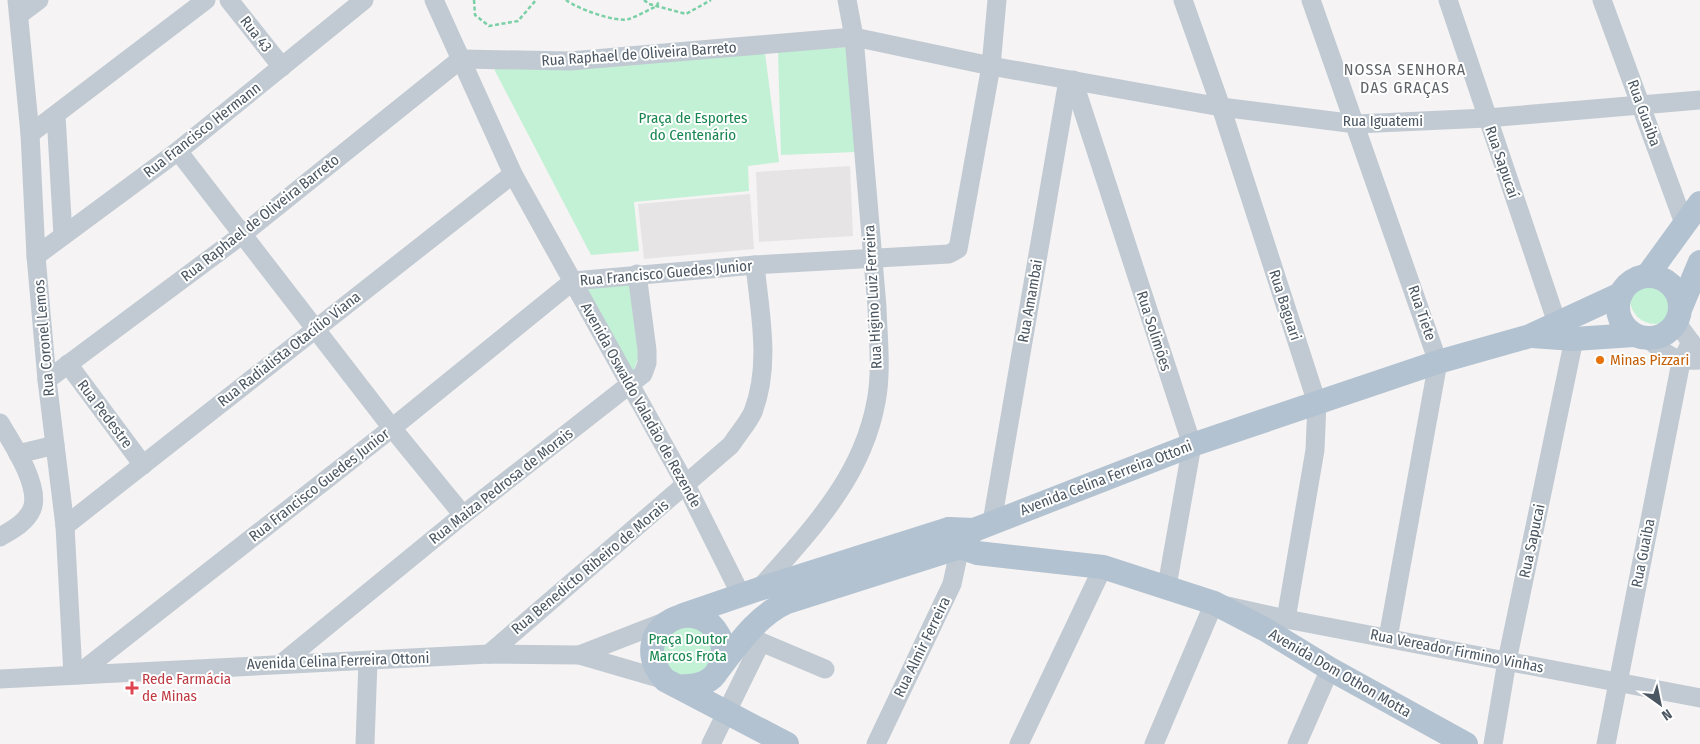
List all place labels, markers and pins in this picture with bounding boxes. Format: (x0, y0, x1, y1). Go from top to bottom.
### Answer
place label: Minas Pizzari (1610, 351, 1689, 369)
marker: Minas Pizzari (1594, 354, 1606, 366)
place label: Rede Farmácia de Minas (142, 670, 231, 705)
marker: Rede Farmácia de Minas (126, 682, 138, 694)

